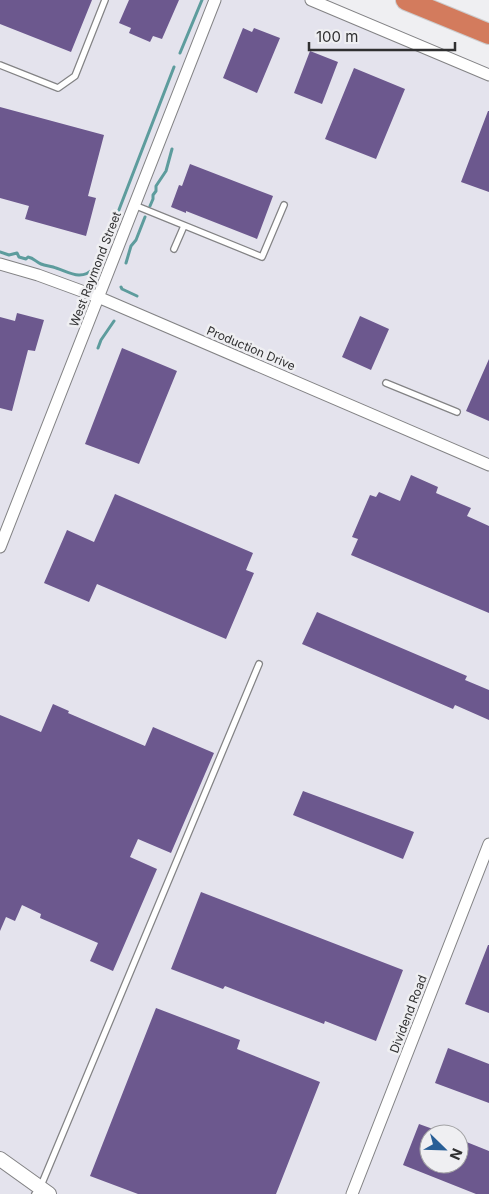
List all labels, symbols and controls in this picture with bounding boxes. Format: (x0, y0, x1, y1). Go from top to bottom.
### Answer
scale bar (309, 20, 455, 52)
text: 100 m (316, 27, 358, 46)
street label: West Raymond Street (66, 209, 124, 329)
street label: Production Drive (204, 323, 298, 373)
street label: Dividend Road (386, 973, 430, 1055)
north arrow (419, 1124, 469, 1174)
text: N (447, 1146, 466, 1163)

